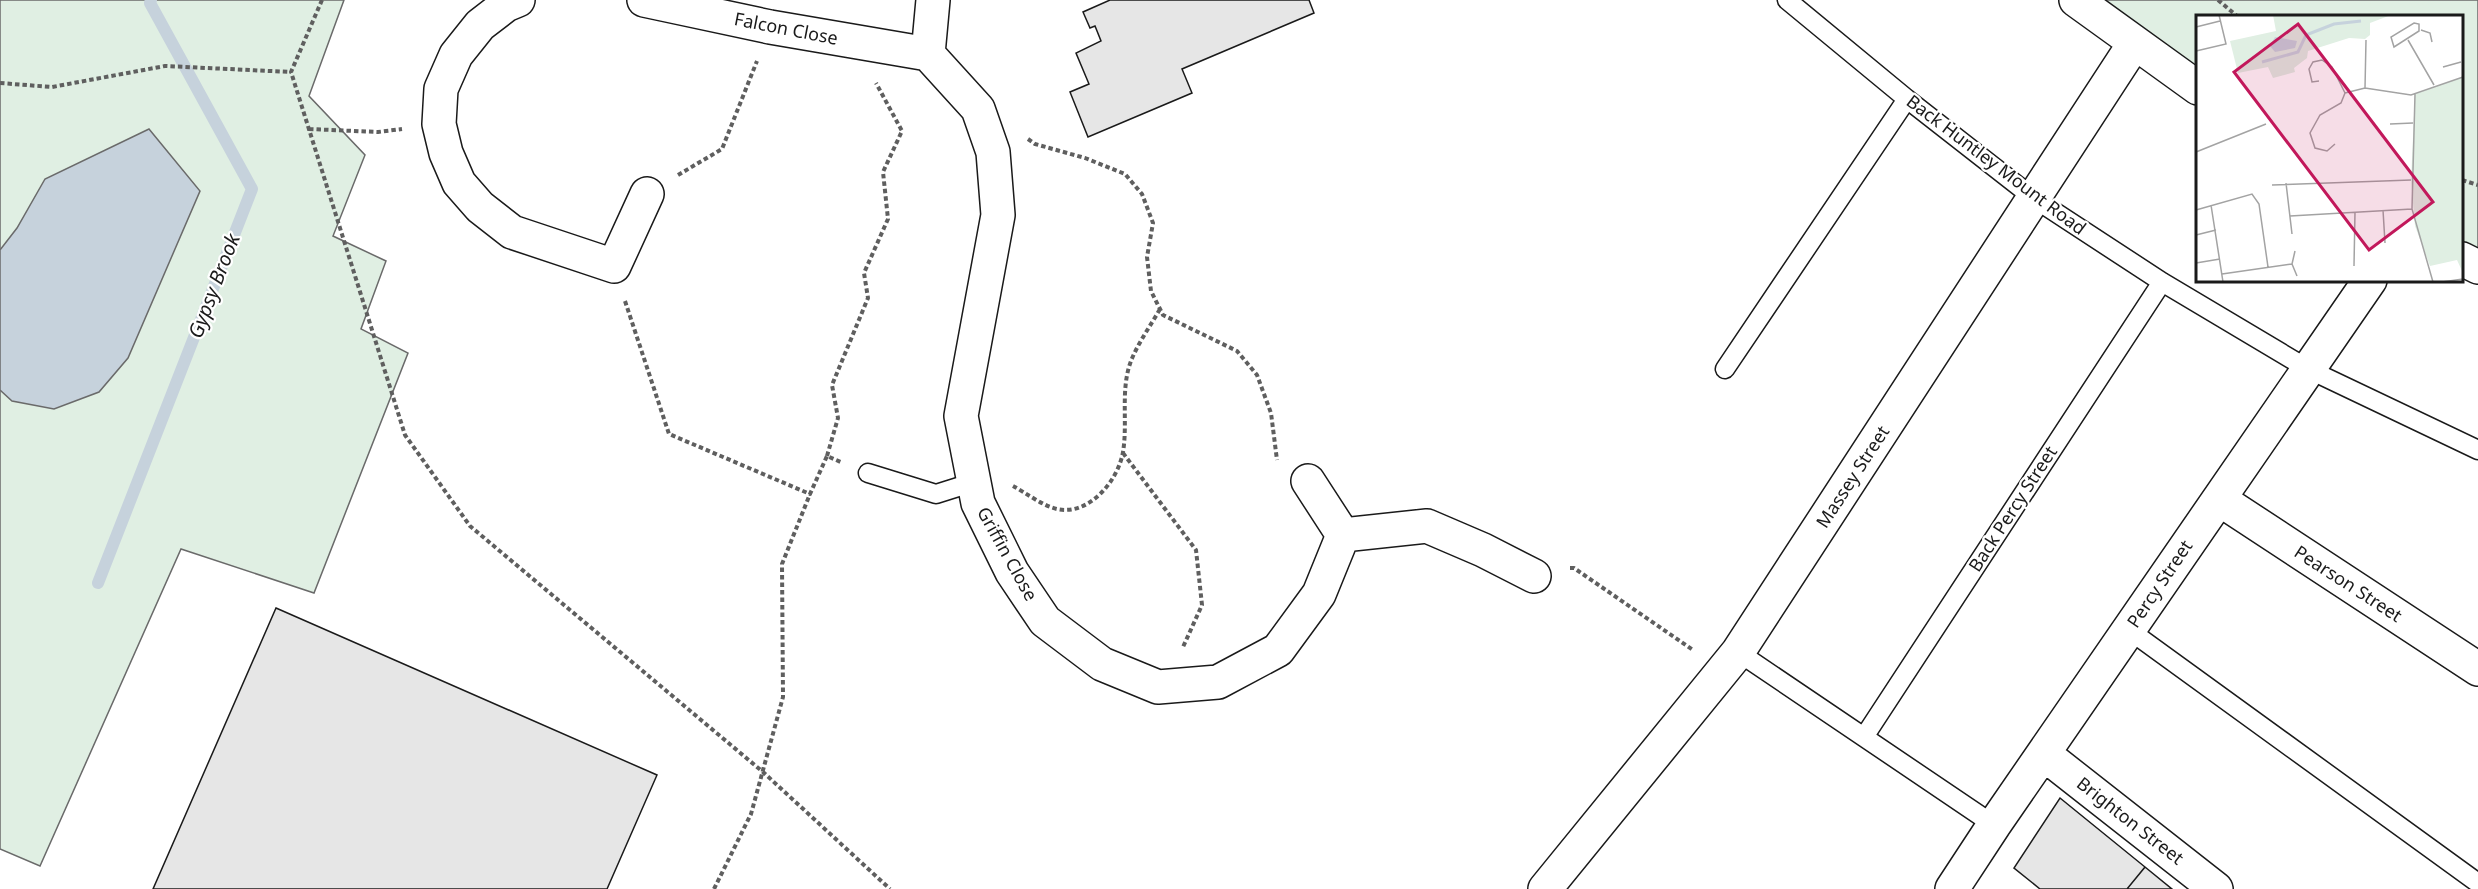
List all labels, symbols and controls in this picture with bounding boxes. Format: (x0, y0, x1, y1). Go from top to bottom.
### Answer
street label: Falcon Close (732, 6, 840, 50)
inset map (2196, 15, 2463, 282)
street label: Back Huntley Mount Road (1902, 89, 2091, 240)
water label: Gypsy Brook (181, 229, 246, 342)
street label: Massey Street (1810, 420, 1895, 532)
street label: Back Percy Street (1962, 440, 2062, 576)
street label: Griffin Close (972, 502, 1044, 605)
street label: Percy Street (2121, 535, 2198, 632)
street label: Pearson Street (2290, 539, 2408, 627)
street label: Brighton Street (2072, 771, 2189, 870)

